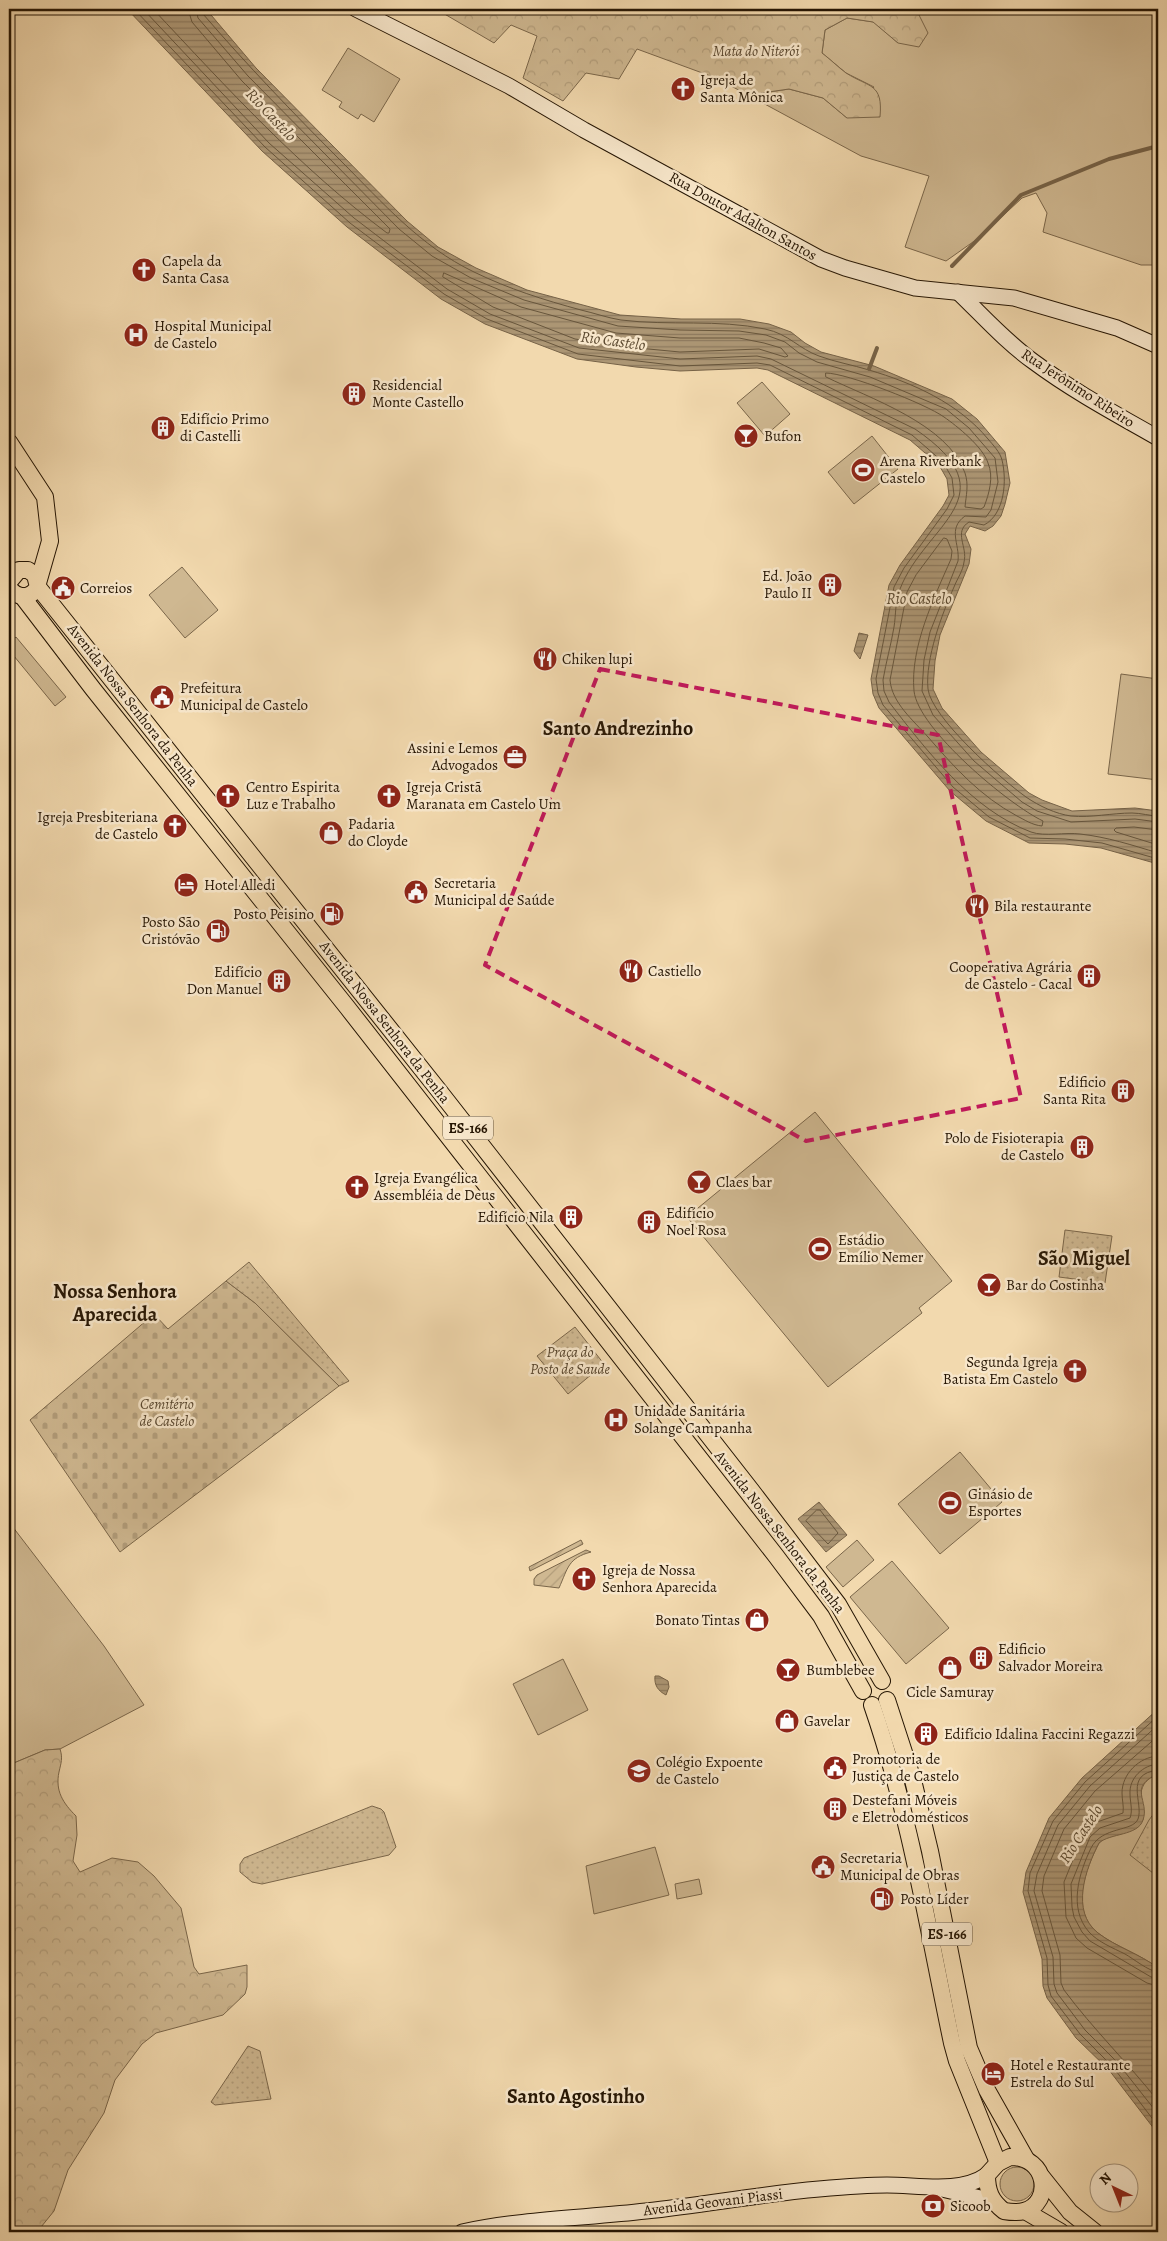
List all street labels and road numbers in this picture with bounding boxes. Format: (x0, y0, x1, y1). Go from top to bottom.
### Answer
street label: Rua Doutor Adalton Santos (665, 167, 821, 265)
street label: Rua Jerônimo Ribeiro (1018, 344, 1138, 432)
street label: Avenida Nossa Senhora da Penha (63, 619, 203, 790)
street label: Avenida Nossa Senhora da Penha (315, 936, 455, 1107)
road number: ES-166 (443, 1116, 493, 1140)
street label: Avenida Nossa Senhora da Penha (710, 1446, 850, 1617)
road number: ES-166 (922, 1922, 972, 1946)
street label: Avenida Geovani Piassi (641, 2184, 784, 2221)

